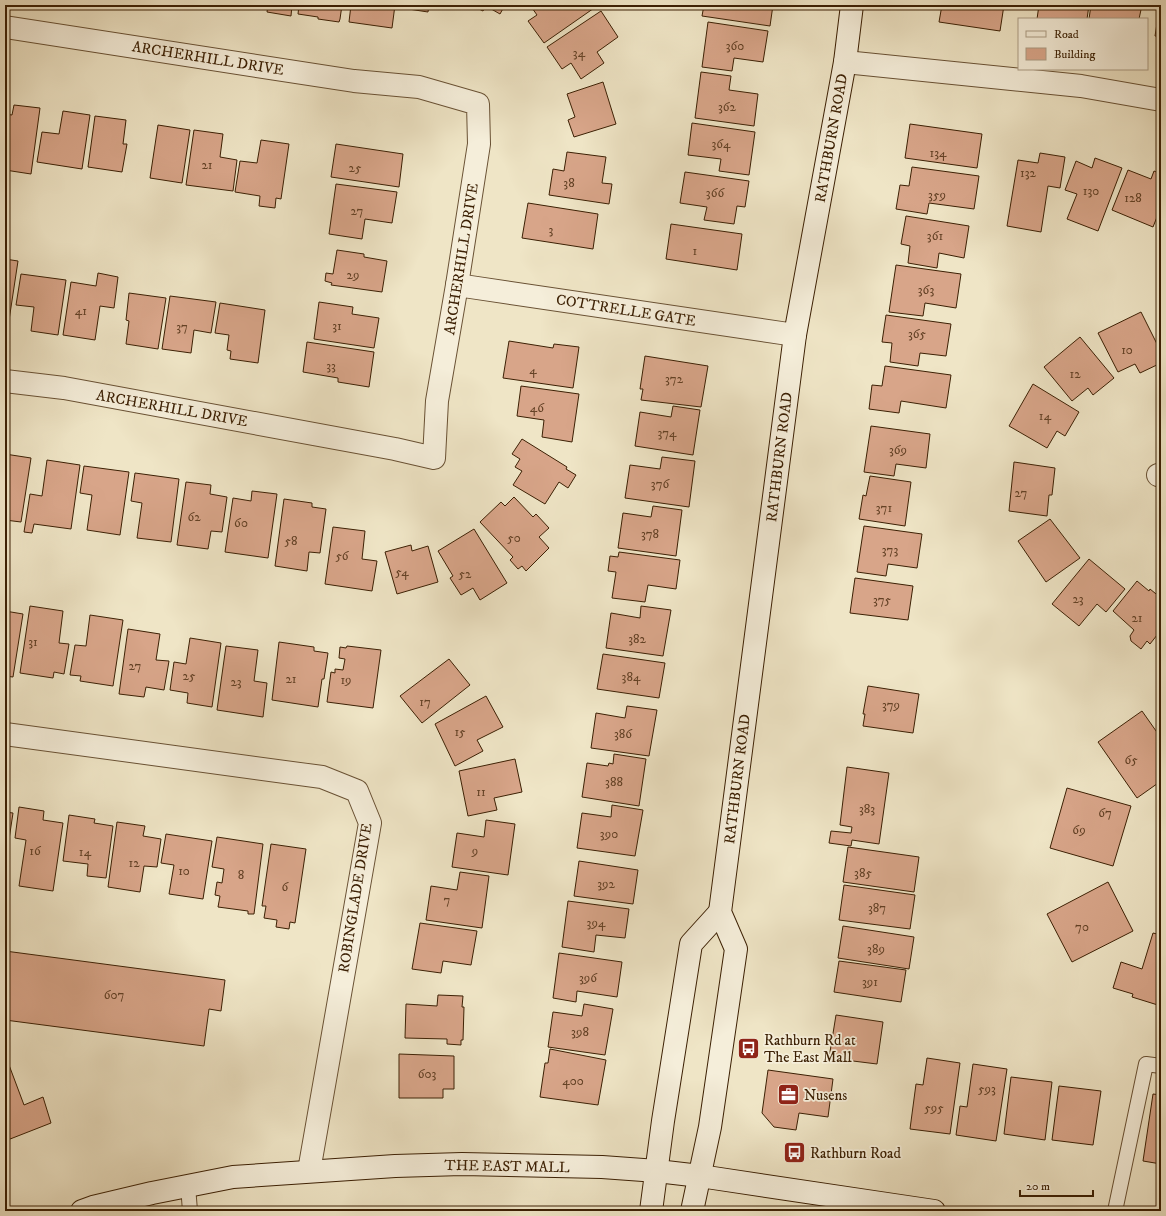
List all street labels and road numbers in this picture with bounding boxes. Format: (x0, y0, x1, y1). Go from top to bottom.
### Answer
street label: ARCHERHILL DRIVE (131, 37, 286, 80)
street label: RATHBURN ROAD (811, 72, 852, 204)
street label: ARCHERHILL DRIVE (440, 181, 483, 336)
street label: COTTRELLE GATE (555, 290, 698, 331)
street label: ARCHERHILL DRIVE (95, 386, 250, 431)
street label: RATHBURN ROAD (762, 391, 797, 523)
street label: RATHBURN ROAD (720, 713, 755, 845)
street label: ROBINGLADE DRIVE (334, 821, 377, 974)
street label: THE EAST MALL (444, 1156, 570, 1177)

